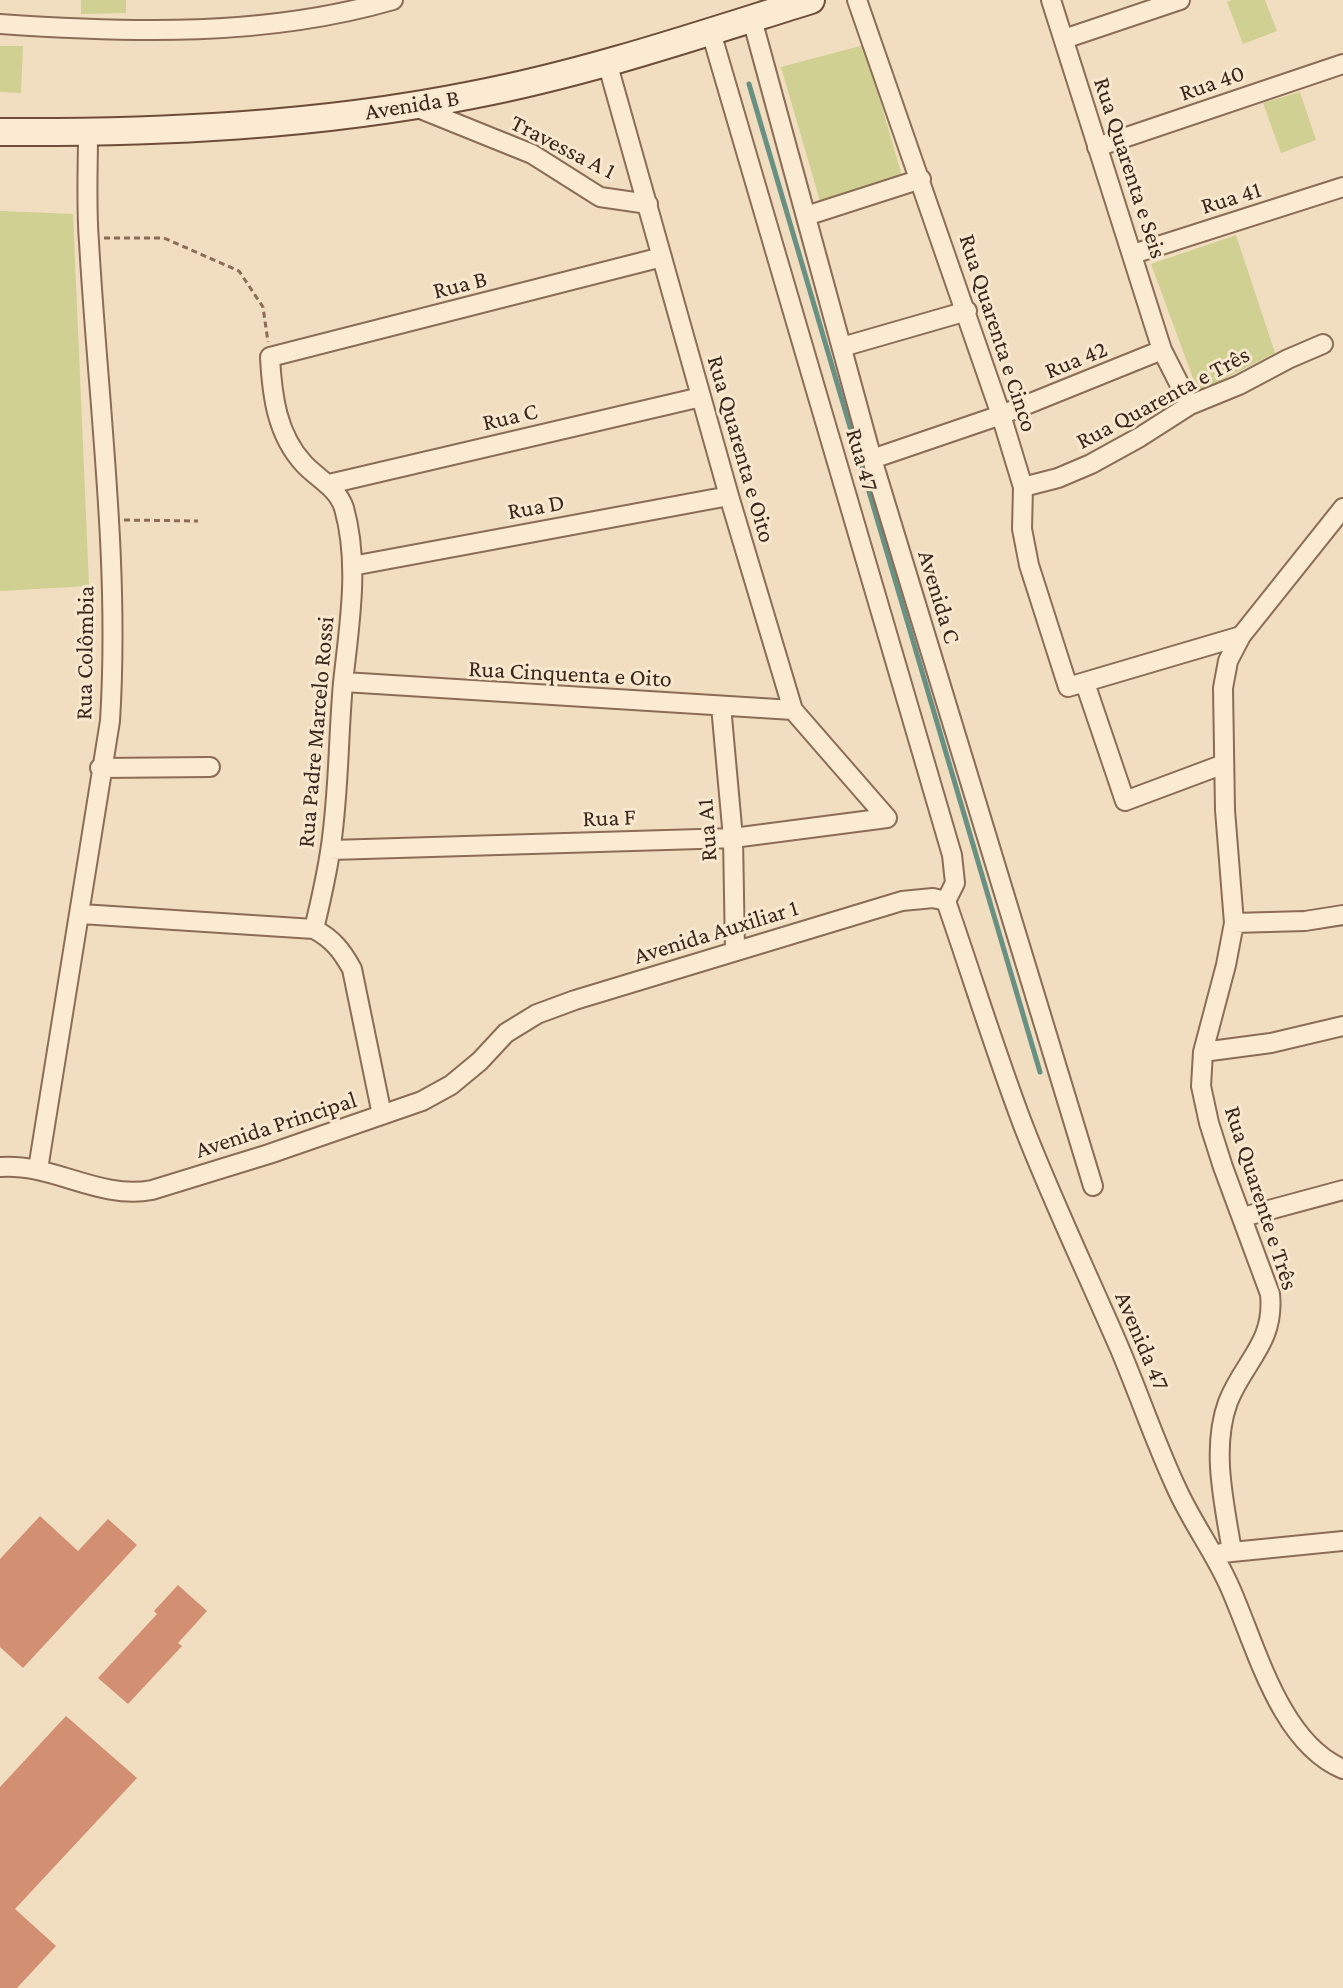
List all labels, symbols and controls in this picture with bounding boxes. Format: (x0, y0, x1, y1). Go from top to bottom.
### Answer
street label: Rua 40 (1176, 58, 1248, 108)
street label: Rua Quarenta e Seis (1087, 74, 1173, 262)
street label: Avenida B (363, 83, 461, 127)
street label: Travessa A 1 (506, 108, 620, 186)
street label: Rua 41 (1197, 175, 1265, 221)
street label: Rua Quarenta e Cinco (952, 230, 1044, 436)
street label: Rua B (430, 264, 490, 306)
street label: Rua 42 (1041, 335, 1111, 385)
street label: Rua Quarenta e Três (1071, 340, 1255, 456)
street label: Rua Quarenta e Oito (701, 352, 781, 546)
street label: Rua C (480, 397, 540, 437)
street label: Rua 47 (839, 425, 885, 495)
street label: Rua D (505, 488, 567, 526)
street label: Avenida C (911, 547, 967, 647)
street label: Rua Colômbia (69, 586, 101, 720)
street label: Rua Padre Marcelo Rossi (292, 615, 340, 849)
street label: Rua Cinquenta e Oito (468, 654, 672, 694)
street label: Rua A1 (690, 798, 724, 862)
street label: Rua F (582, 803, 636, 833)
street label: Avenida Auxiliar 1 (630, 893, 802, 971)
street label: Avenida Principal (192, 1085, 360, 1165)
street label: Rua Quarente e Três (1218, 1102, 1304, 1294)
street label: Avenida 47 (1108, 1287, 1176, 1395)

